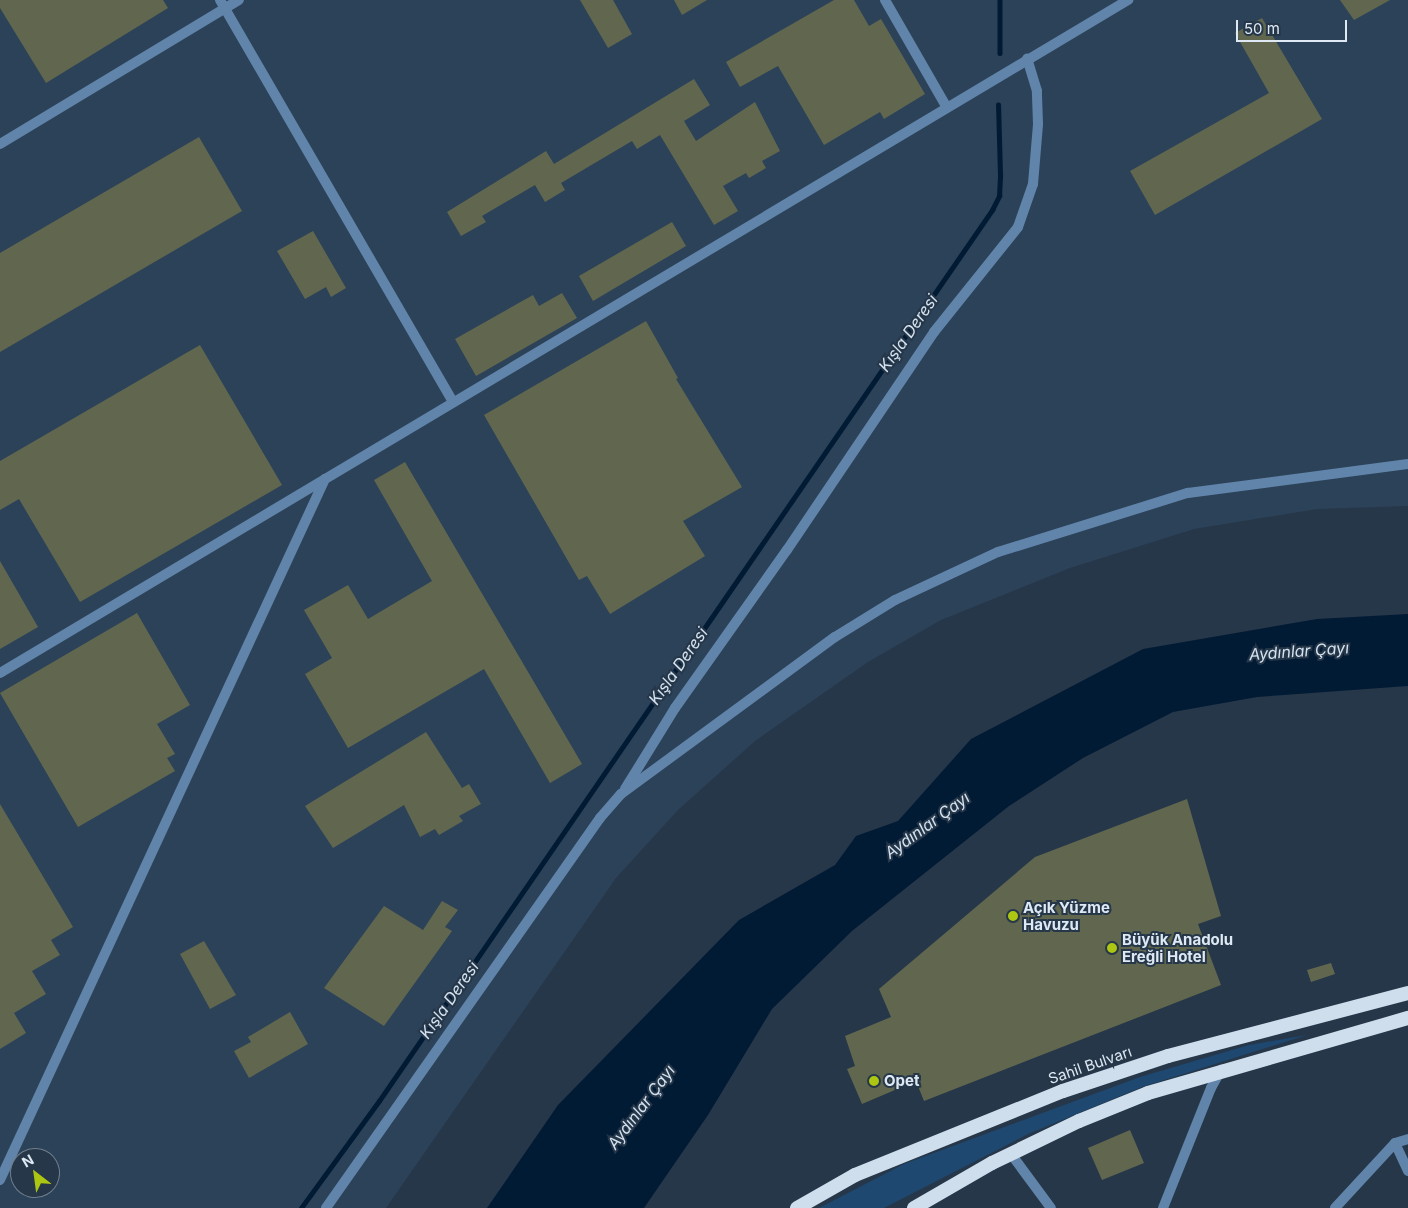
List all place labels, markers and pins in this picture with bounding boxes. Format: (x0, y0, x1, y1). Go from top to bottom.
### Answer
place label: Açık Yüzme Havuzu (1023, 898, 1110, 933)
marker: Açık Yüzme Havuzu (1007, 910, 1019, 922)
place label: Büyük Anadolu Ereğli Hotel (1122, 930, 1233, 965)
marker: Büyük Anadolu Ereğli Hotel (1106, 942, 1118, 954)
place label: Opet (884, 1072, 919, 1090)
marker: Opet (868, 1075, 880, 1087)

